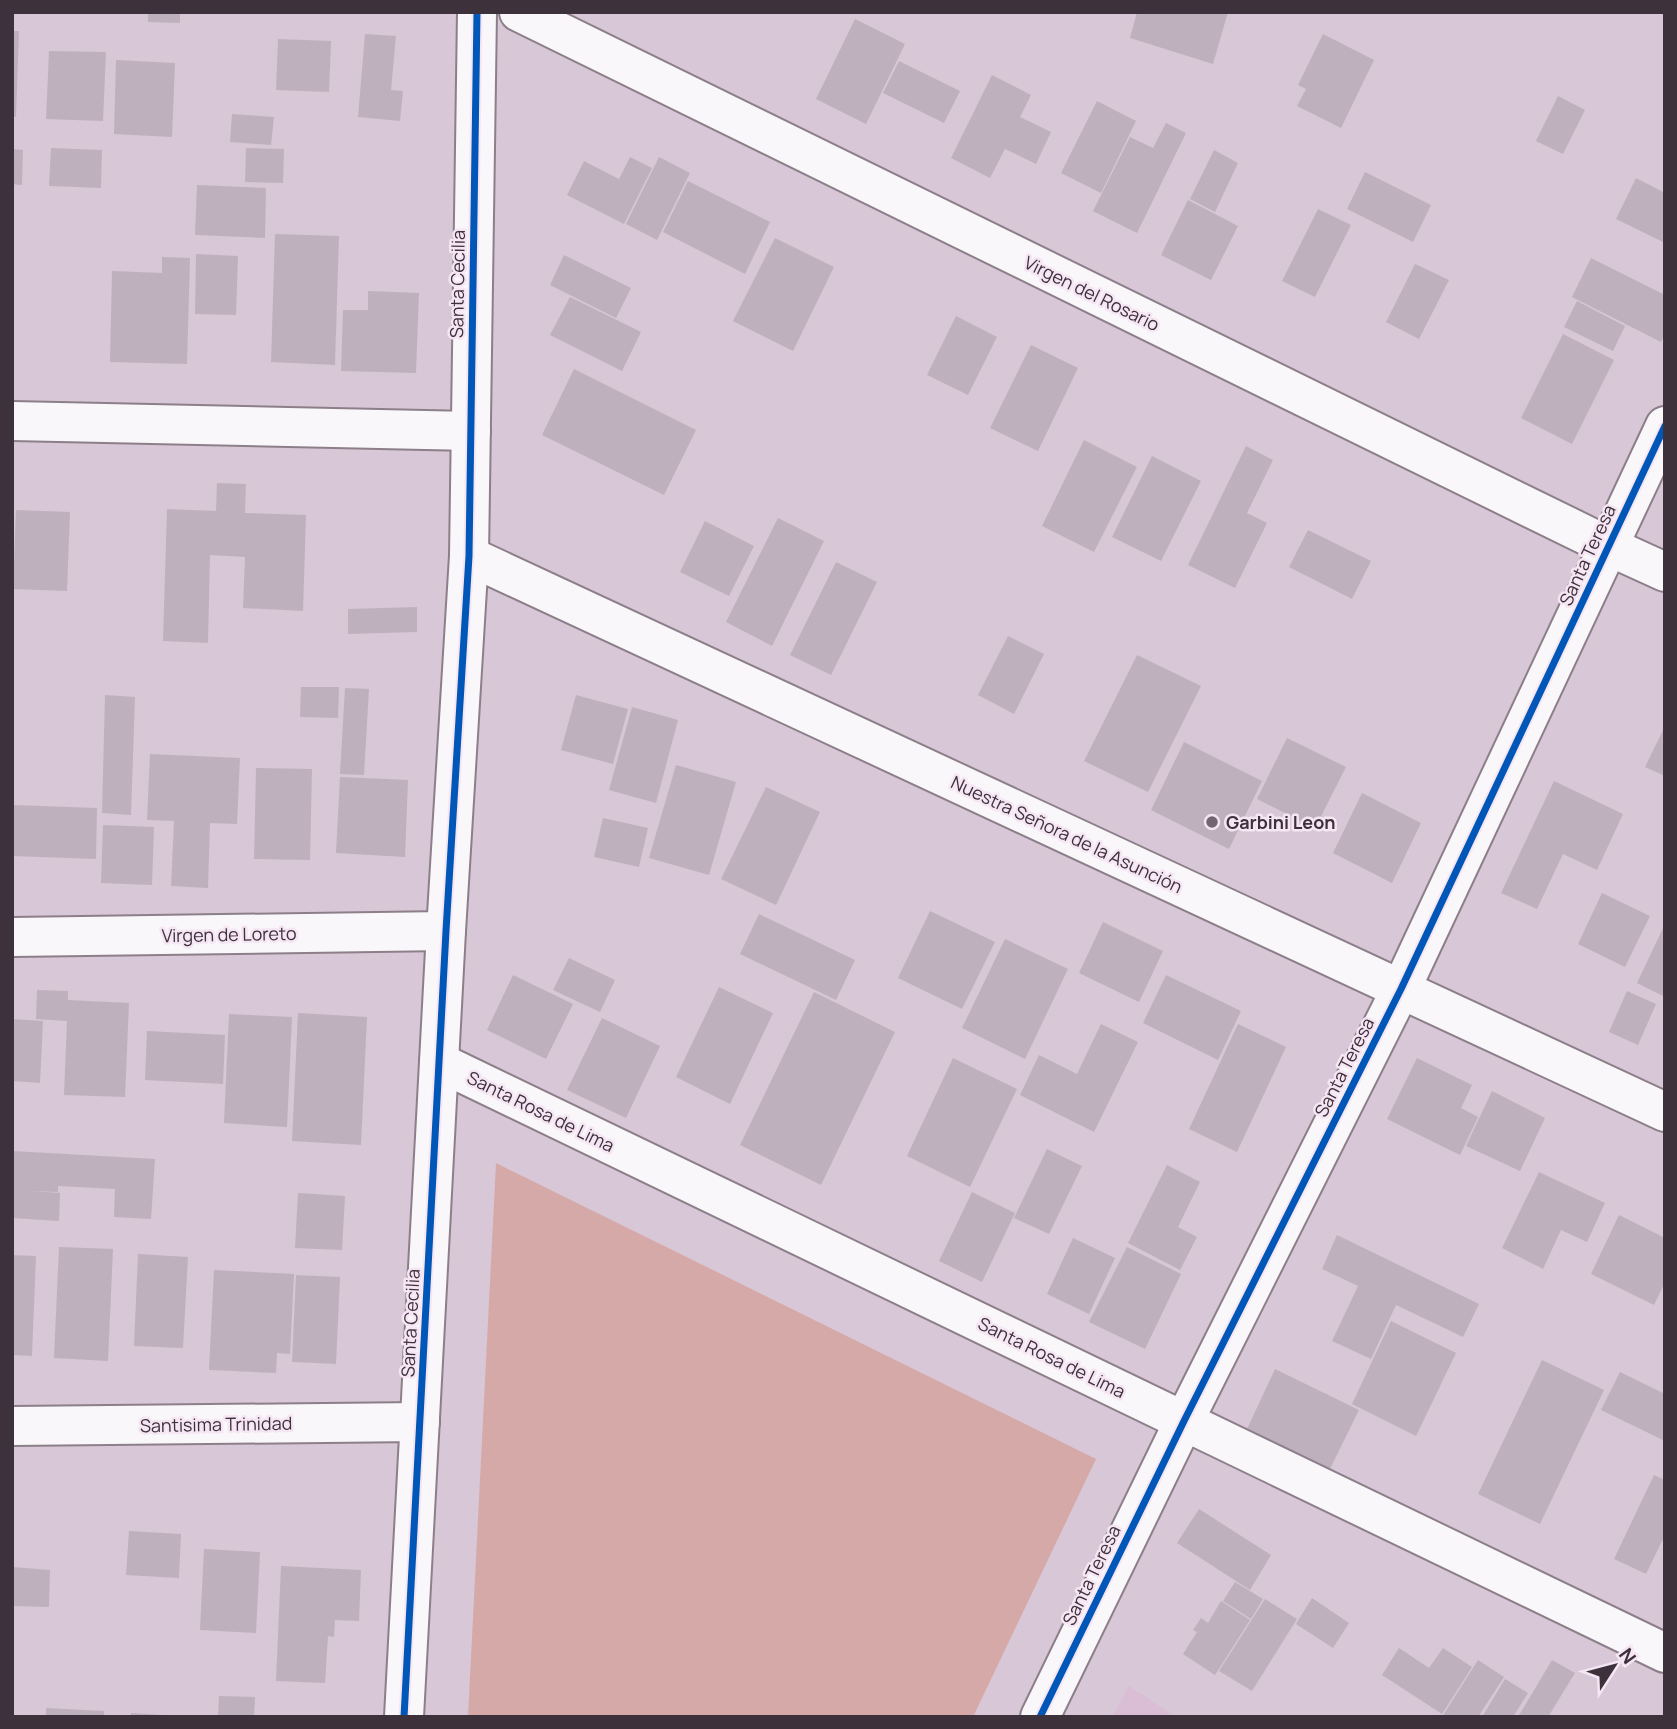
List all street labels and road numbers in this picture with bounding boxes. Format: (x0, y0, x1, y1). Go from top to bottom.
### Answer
street label: Santa Cecilia (444, 230, 470, 338)
street label: Virgen del Rosario (1020, 250, 1164, 336)
street label: Santa Teresa (1553, 501, 1621, 609)
street label: Nuestra Señora de la Asunción (947, 770, 1187, 898)
street label: Virgen de Loreto (161, 921, 297, 947)
street label: Santa Teresa (1309, 1013, 1379, 1121)
street label: Santa Rosa de Lima (463, 1065, 619, 1157)
street label: Santa Cecilia (395, 1268, 425, 1378)
street label: Santa Rosa de Lima (974, 1311, 1130, 1403)
street label: Santisima Trinidad (140, 1411, 292, 1437)
street label: Santa Teresa (1056, 1521, 1126, 1629)

